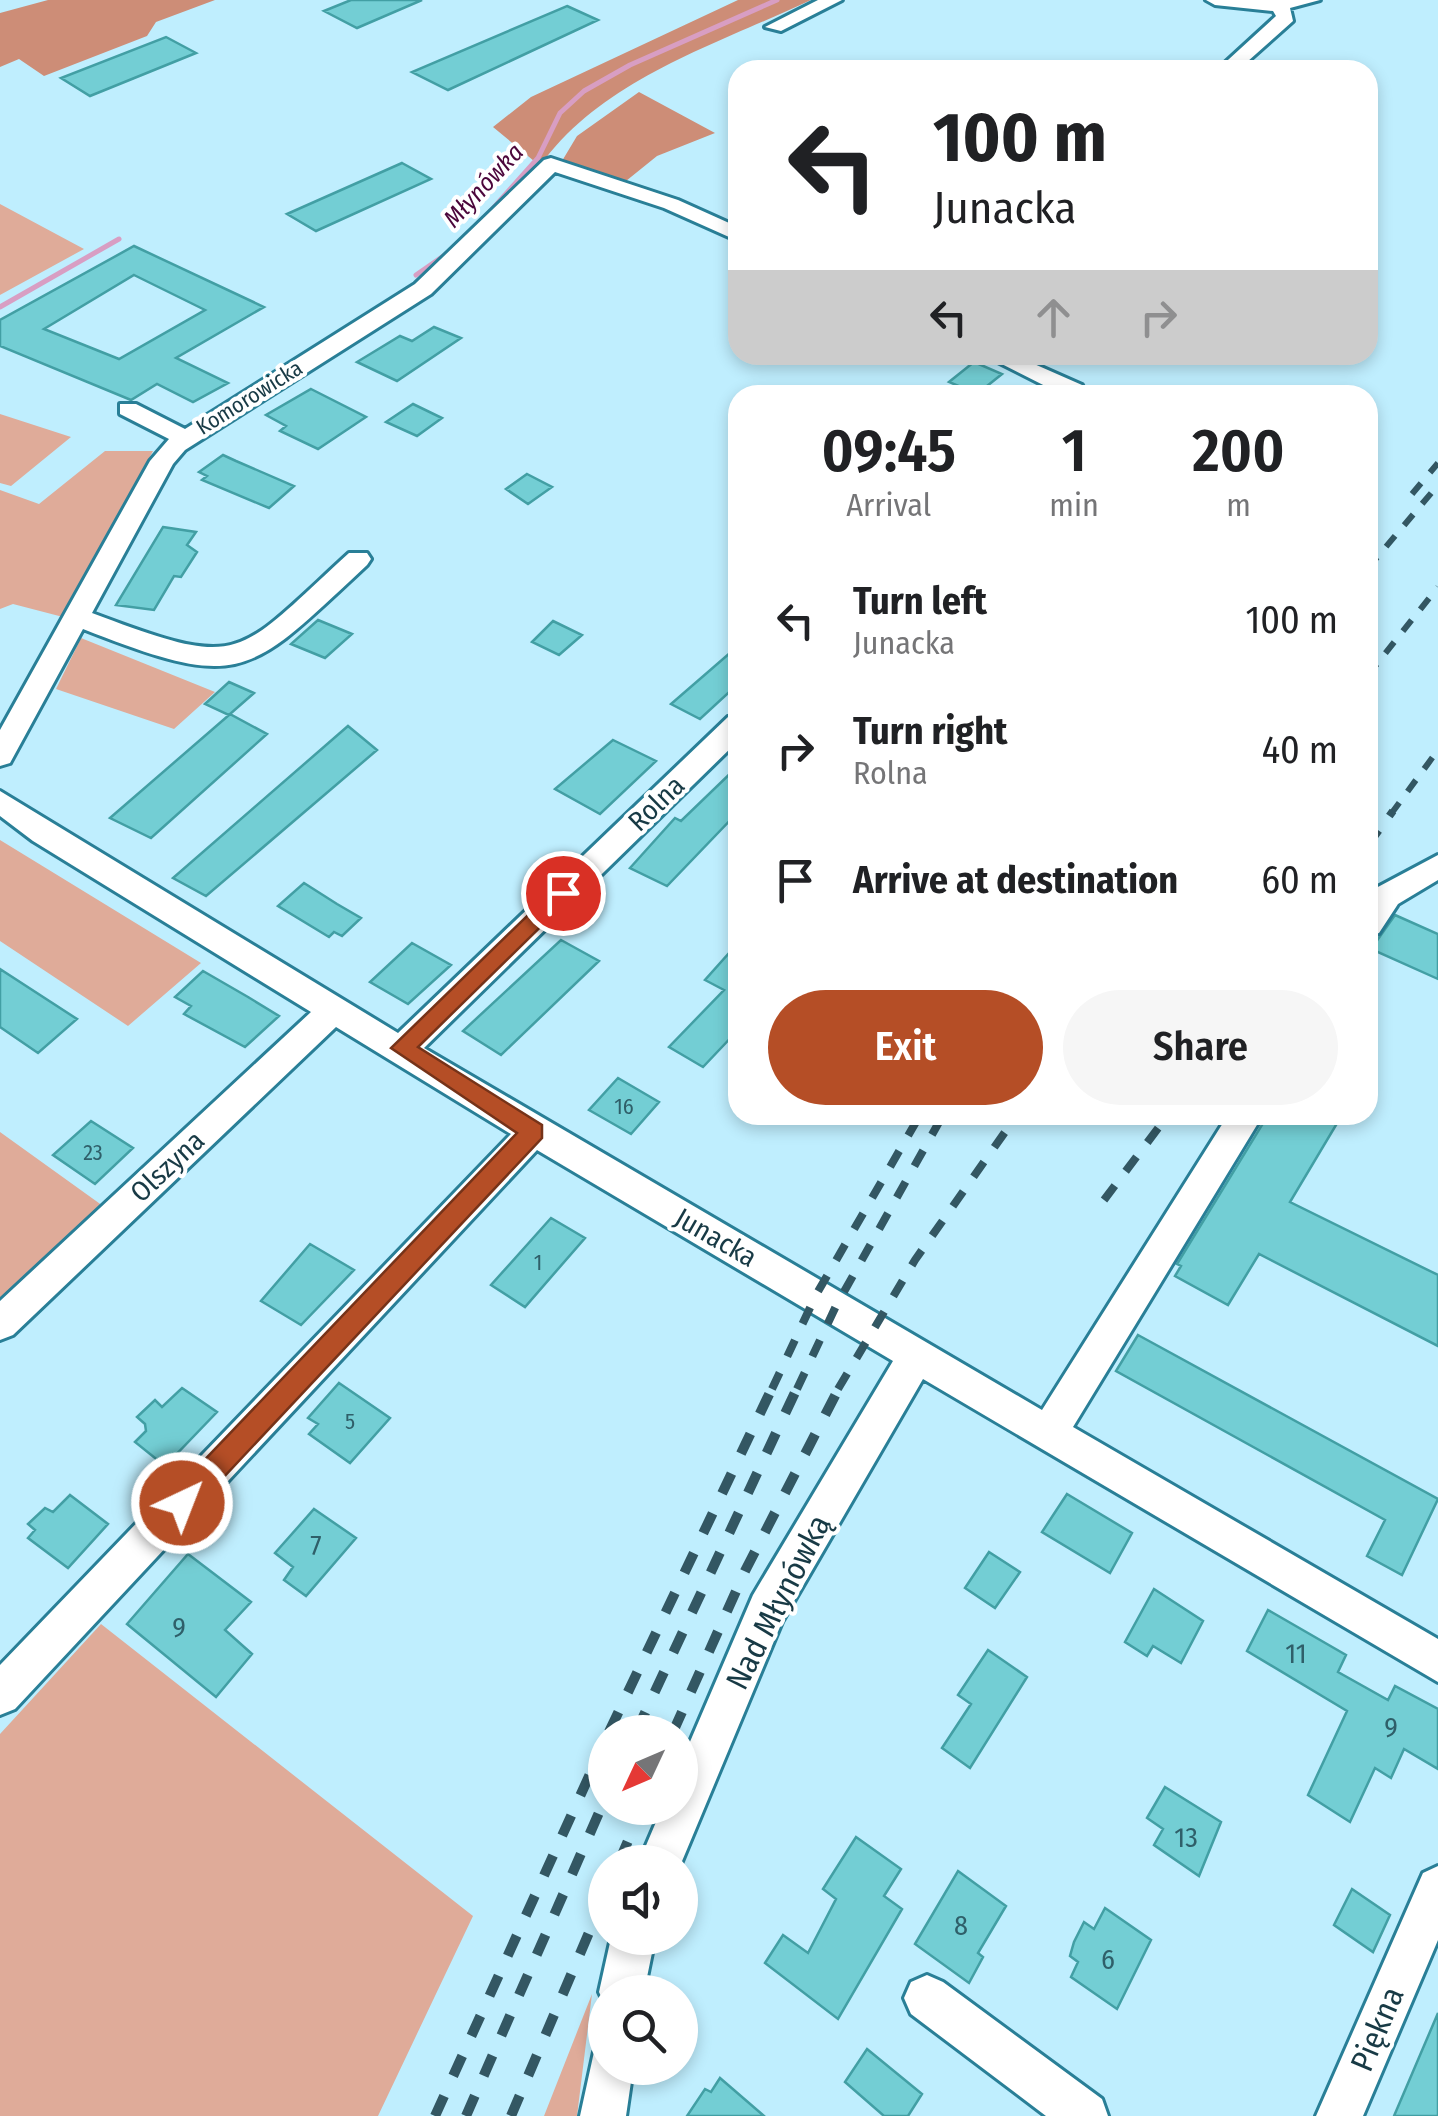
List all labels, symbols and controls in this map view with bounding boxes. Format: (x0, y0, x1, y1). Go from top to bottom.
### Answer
text: 100 m (933, 96, 1107, 180)
icon: left (768, 100, 898, 230)
water label: Młynówka (438, 138, 530, 234)
text: Junacka (933, 181, 1076, 235)
icon: left (921, 290, 976, 345)
icon: ahead (1026, 290, 1081, 345)
icon: right (1131, 290, 1186, 345)
street label: Komorowicka (191, 354, 307, 441)
text: 09:45 (821, 415, 956, 487)
text: 1 (1062, 415, 1087, 487)
text: 200 (1192, 415, 1285, 487)
text: Arrival (846, 486, 931, 524)
text: min (1049, 486, 1099, 524)
text: m (1226, 486, 1251, 524)
text: Turn left (853, 578, 987, 624)
icon: left (768, 593, 823, 648)
text: 100 m (1245, 597, 1338, 643)
text: Junacka (853, 624, 955, 662)
text: Turn right (853, 708, 1007, 754)
icon: right (768, 723, 823, 778)
text: 40 m (1262, 727, 1338, 773)
text: Rolna (853, 754, 928, 792)
street label: Rolna (621, 769, 691, 838)
pin (521, 851, 606, 936)
icon: arrive (768, 853, 823, 908)
text: Arrive at destination (853, 857, 1178, 903)
text: 60 m (1261, 857, 1338, 903)
icon: arrive (536, 866, 591, 921)
button: Exit (768, 990, 1043, 1105)
button: Share (1063, 990, 1338, 1105)
house number: 16 (614, 1093, 634, 1120)
street label: Olszyna (124, 1124, 211, 1209)
house number: 23 (83, 1139, 103, 1166)
street label: Junacka (669, 1201, 763, 1274)
house number: 1 (534, 1249, 542, 1276)
house number: 5 (345, 1408, 355, 1435)
position arrow (130, 1451, 234, 1555)
street label: Nad Młynówką (718, 1508, 838, 1696)
house number: 7 (310, 1529, 322, 1562)
house number: 9 (172, 1611, 186, 1644)
house number: 11 (1285, 1637, 1307, 1670)
house number: 9 (1384, 1711, 1398, 1744)
north arrow (588, 1715, 698, 1825)
map controls (588, 1715, 698, 2085)
house number: 13 (1174, 1821, 1198, 1854)
button: sound (588, 1845, 698, 1955)
house number: 8 (954, 1909, 968, 1942)
house number: 6 (1101, 1943, 1115, 1976)
button: search (588, 1975, 698, 2085)
street label: Piękna (1342, 1981, 1412, 2077)

